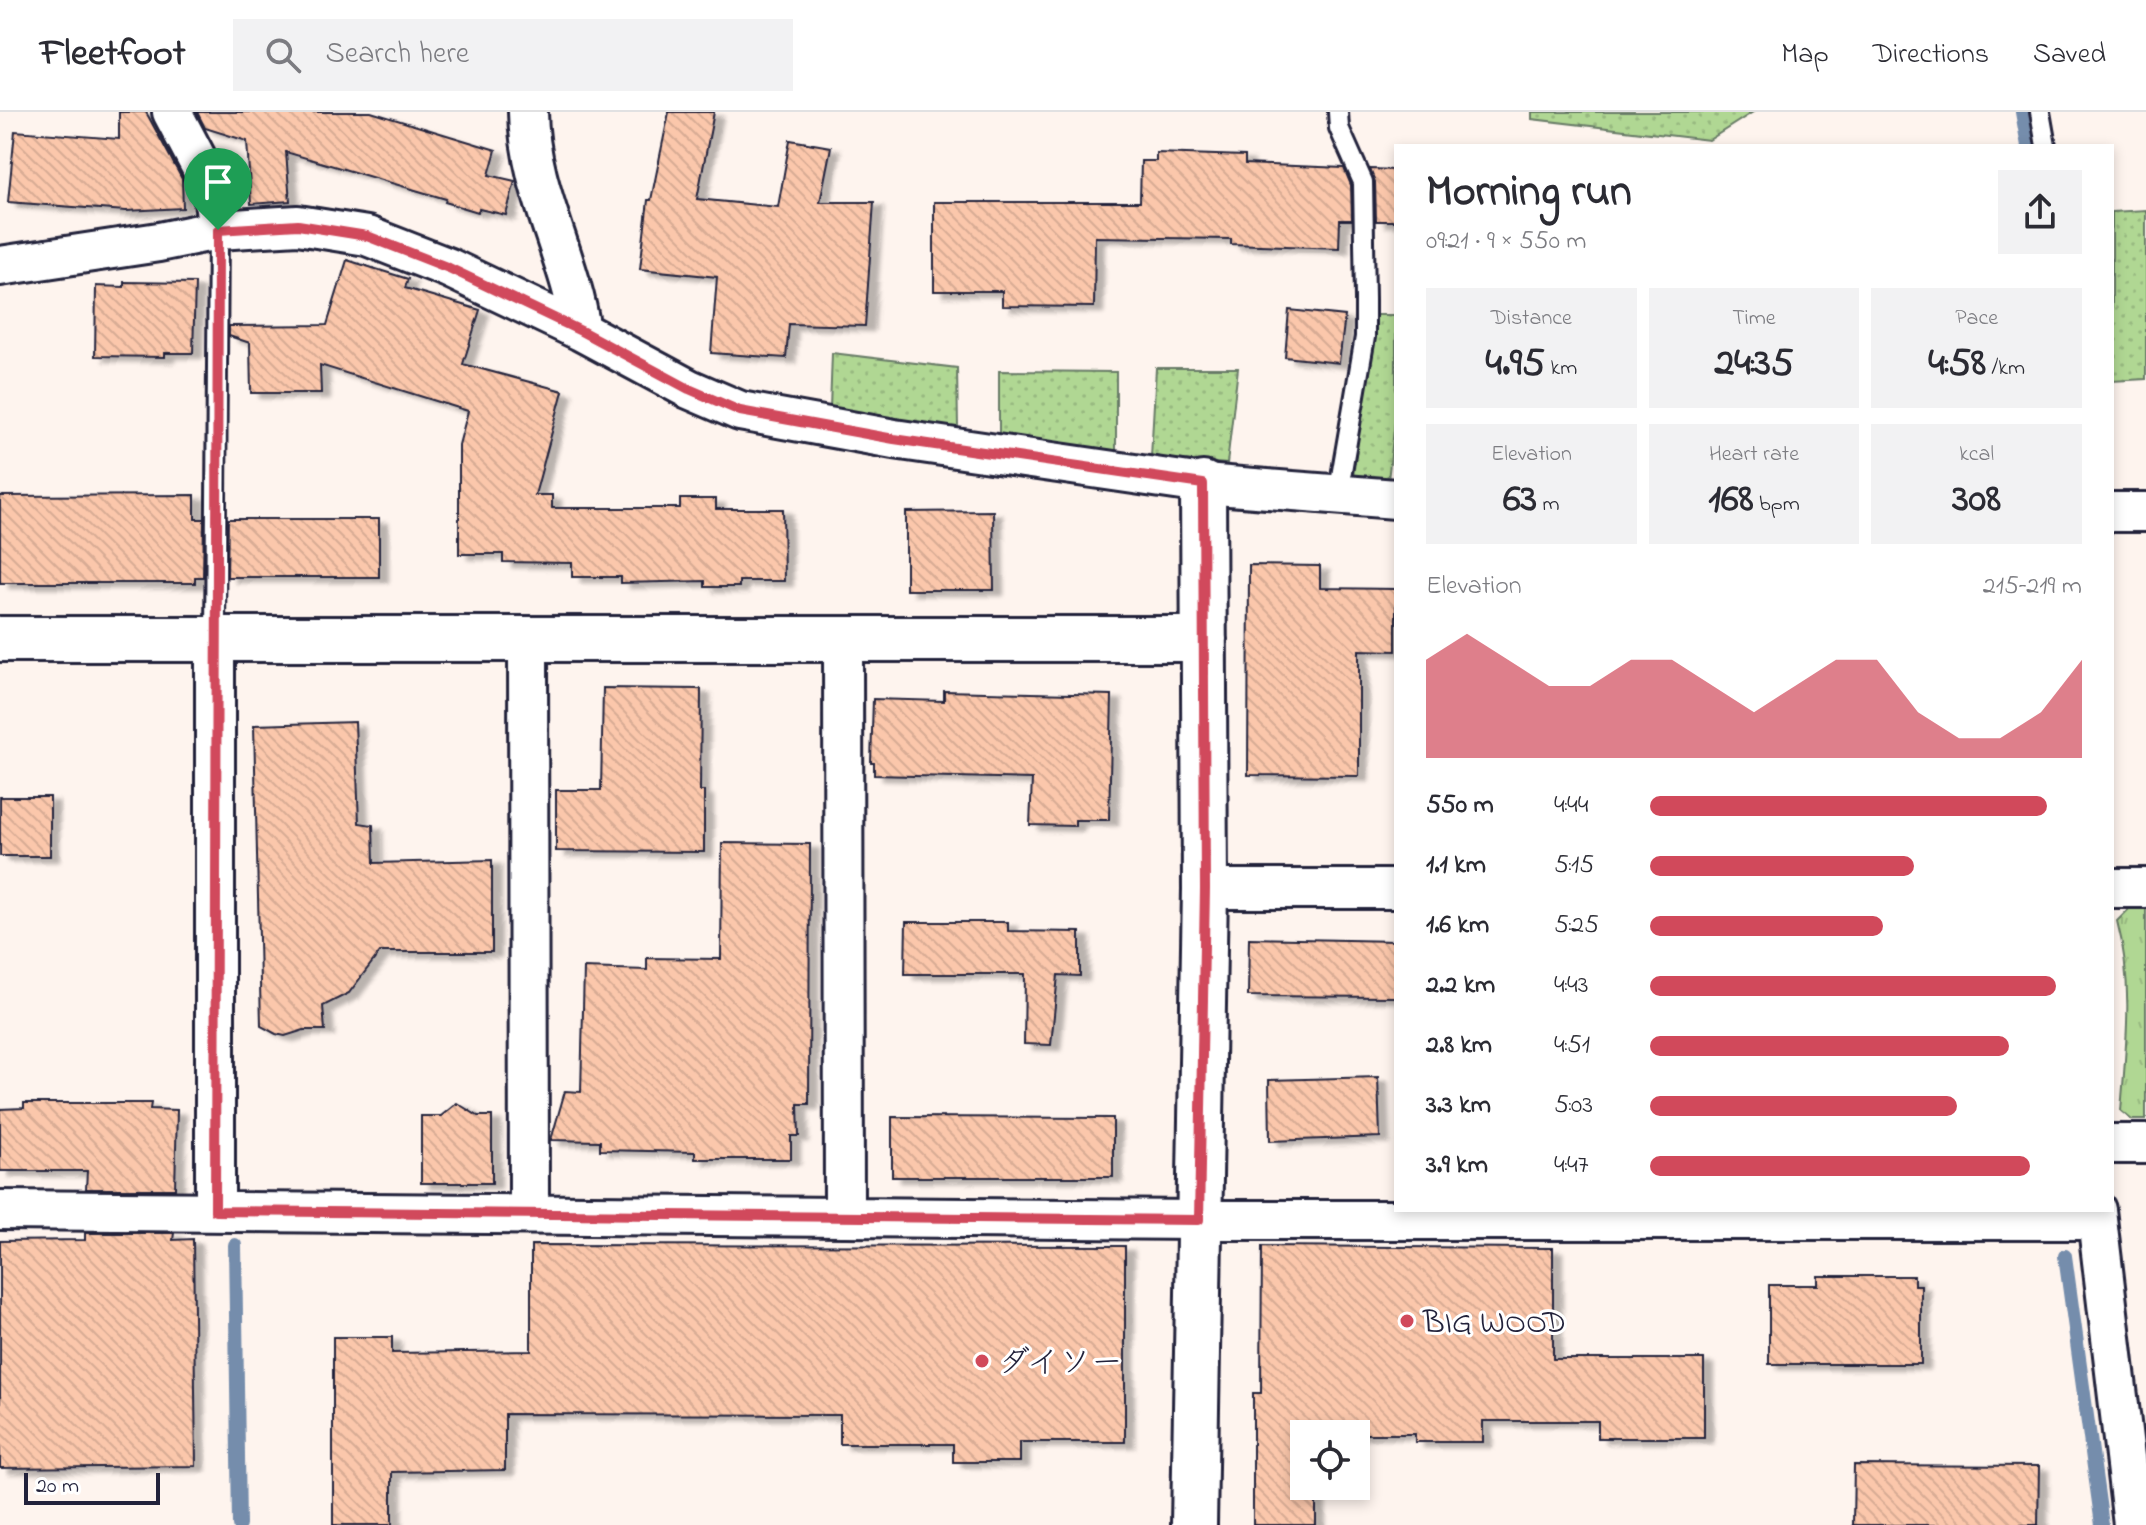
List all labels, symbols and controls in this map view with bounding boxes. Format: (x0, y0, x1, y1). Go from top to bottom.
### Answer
search box (233, 19, 793, 91)
text: Fleetfoot (40, 27, 185, 83)
icon: search (261, 33, 305, 77)
text: Search here (325, 33, 469, 77)
text: Map (1781, 35, 1829, 76)
text: Directions (1873, 35, 1989, 76)
text: Saved (2033, 35, 2106, 76)
pin (184, 148, 252, 230)
icon: arrive (196, 160, 240, 204)
text: Morning run (1426, 161, 1632, 225)
button: share (1998, 170, 2082, 254)
text: 09:21 · 9 × 550 m (1426, 223, 1587, 261)
text: Distance (1491, 303, 1572, 335)
text: Time (1732, 303, 1776, 335)
text: Pace (1955, 303, 1998, 335)
text: 4.95 (1485, 335, 1545, 394)
text: 24:35 (1714, 335, 1794, 394)
text: 4:58 (1928, 335, 1986, 394)
text: km (1545, 353, 1577, 385)
text: /km (1986, 353, 2025, 385)
text: Elevation (1491, 439, 1572, 471)
text: Heart rate (1709, 439, 1799, 471)
text: kcal (1959, 439, 1994, 471)
text: 63 (1503, 471, 1537, 530)
text: 168 (1708, 471, 1754, 530)
text: 308 (1952, 471, 2001, 530)
text: m (1537, 489, 1560, 521)
text: bpm (1754, 489, 1800, 521)
text: Elevation (1426, 568, 1522, 606)
text: 215–219 m (1983, 568, 2082, 606)
text: 550 m (1426, 787, 1494, 825)
text: 4:44 (1554, 787, 1588, 825)
text: 1.1 km (1426, 847, 1486, 885)
text: 5:15 (1554, 847, 1594, 885)
text: 1.6 km (1426, 907, 1489, 945)
text: 5:25 (1554, 907, 1599, 945)
text: 2.2 km (1426, 967, 1495, 1005)
text: 4:43 (1554, 967, 1588, 1005)
text: 2.8 km (1426, 1027, 1492, 1065)
text: 4:51 (1554, 1027, 1590, 1065)
text: 3.3 km (1426, 1087, 1491, 1125)
text: 5:03 (1554, 1087, 1593, 1125)
text: 3.9 km (1426, 1147, 1488, 1185)
text: 4:47 (1554, 1147, 1588, 1185)
place label: BIG WOOD (1422, 1301, 1566, 1348)
marker: BIG WOOD (1398, 1312, 1416, 1330)
place label: ダイソー (998, 1341, 1123, 1388)
marker: ダイソー (973, 1352, 991, 1370)
map controls (1290, 1420, 1370, 1500)
button: locate (1290, 1420, 1370, 1500)
scale bar (24, 1469, 160, 1505)
text: 20 m (36, 1471, 79, 1503)

